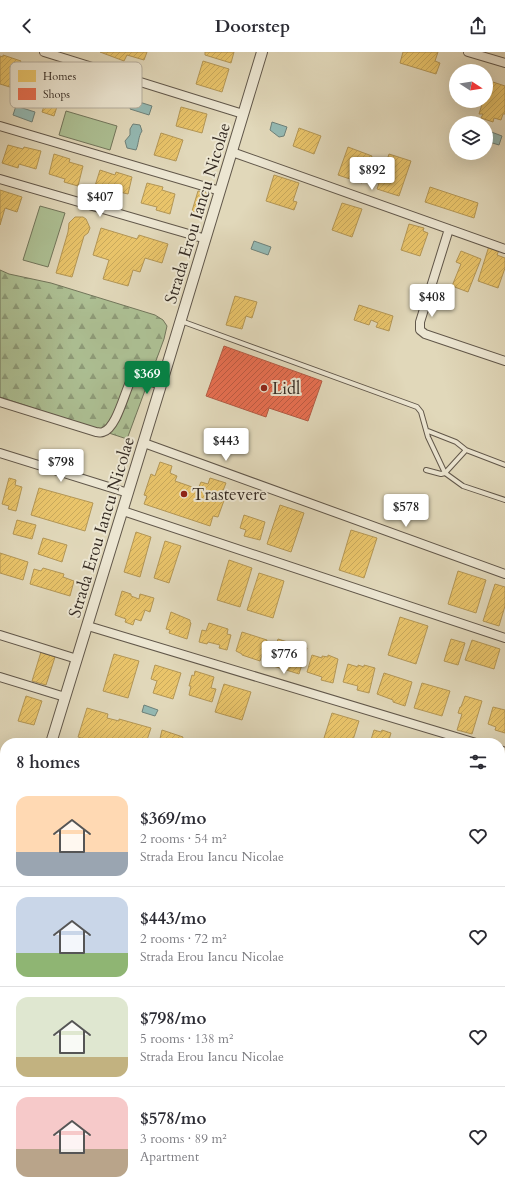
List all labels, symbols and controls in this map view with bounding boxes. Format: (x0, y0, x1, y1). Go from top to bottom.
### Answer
text: Doorstep (215, 14, 290, 39)
icon: back (16, 15, 38, 37)
icon: share (467, 15, 489, 37)
legend (10, 62, 142, 108)
north arrow (449, 64, 493, 108)
map controls (449, 64, 493, 160)
text: Homes (43, 69, 76, 84)
text: Shops (43, 87, 70, 102)
button: layers (449, 116, 493, 160)
street label: Strada Erou Iancu Nicolae (159, 120, 236, 307)
pin: $892 (348, 157, 396, 191)
text: $892 (359, 161, 385, 179)
pin: $407 (76, 184, 124, 218)
text: $407 (87, 188, 113, 206)
pin: $408 (408, 284, 456, 318)
text: $408 (419, 288, 445, 306)
pin: $369 (123, 361, 171, 395)
text: $369 (134, 365, 160, 383)
place label: Lidl (272, 377, 301, 400)
marker: Lidl (259, 383, 269, 393)
pin: $443 (202, 428, 250, 462)
text: $443 (213, 432, 239, 450)
street label: Strada Erou Iancu Nicolae (63, 434, 140, 621)
pin: $798 (37, 449, 85, 483)
text: $798 (48, 453, 74, 471)
place label: Trastevere (192, 483, 267, 506)
marker: Trastevere (179, 489, 189, 499)
pin: $578 (382, 494, 430, 528)
text: $578 (393, 498, 419, 516)
pin: $776 (260, 641, 308, 675)
text: $776 (271, 645, 297, 663)
text: 8 homes (16, 751, 80, 774)
icon: filters (467, 751, 489, 773)
text: $369/mo (140, 807, 206, 830)
icon: home (48, 812, 96, 860)
icon: heart (467, 825, 489, 847)
text: 2 rooms · 54 m² (140, 830, 227, 848)
text: Strada Erou Iancu Nicolae (140, 848, 284, 866)
text: $443/mo (140, 907, 206, 930)
icon: home (48, 913, 96, 961)
icon: heart (467, 926, 489, 948)
text: 2 rooms · 72 m² (140, 930, 227, 948)
text: Strada Erou Iancu Nicolae (140, 948, 284, 966)
text: $798/mo (140, 1007, 206, 1030)
icon: home (48, 1013, 96, 1061)
icon: heart (467, 1026, 489, 1048)
text: 5 rooms · 138 m² (140, 1030, 233, 1048)
text: Strada Erou Iancu Nicolae (140, 1048, 284, 1066)
text: $578/mo (140, 1107, 206, 1130)
icon: home (48, 1113, 96, 1161)
icon: heart (467, 1126, 489, 1148)
text: 3 rooms · 89 m² (140, 1130, 227, 1148)
text: Apartment (140, 1148, 199, 1166)

